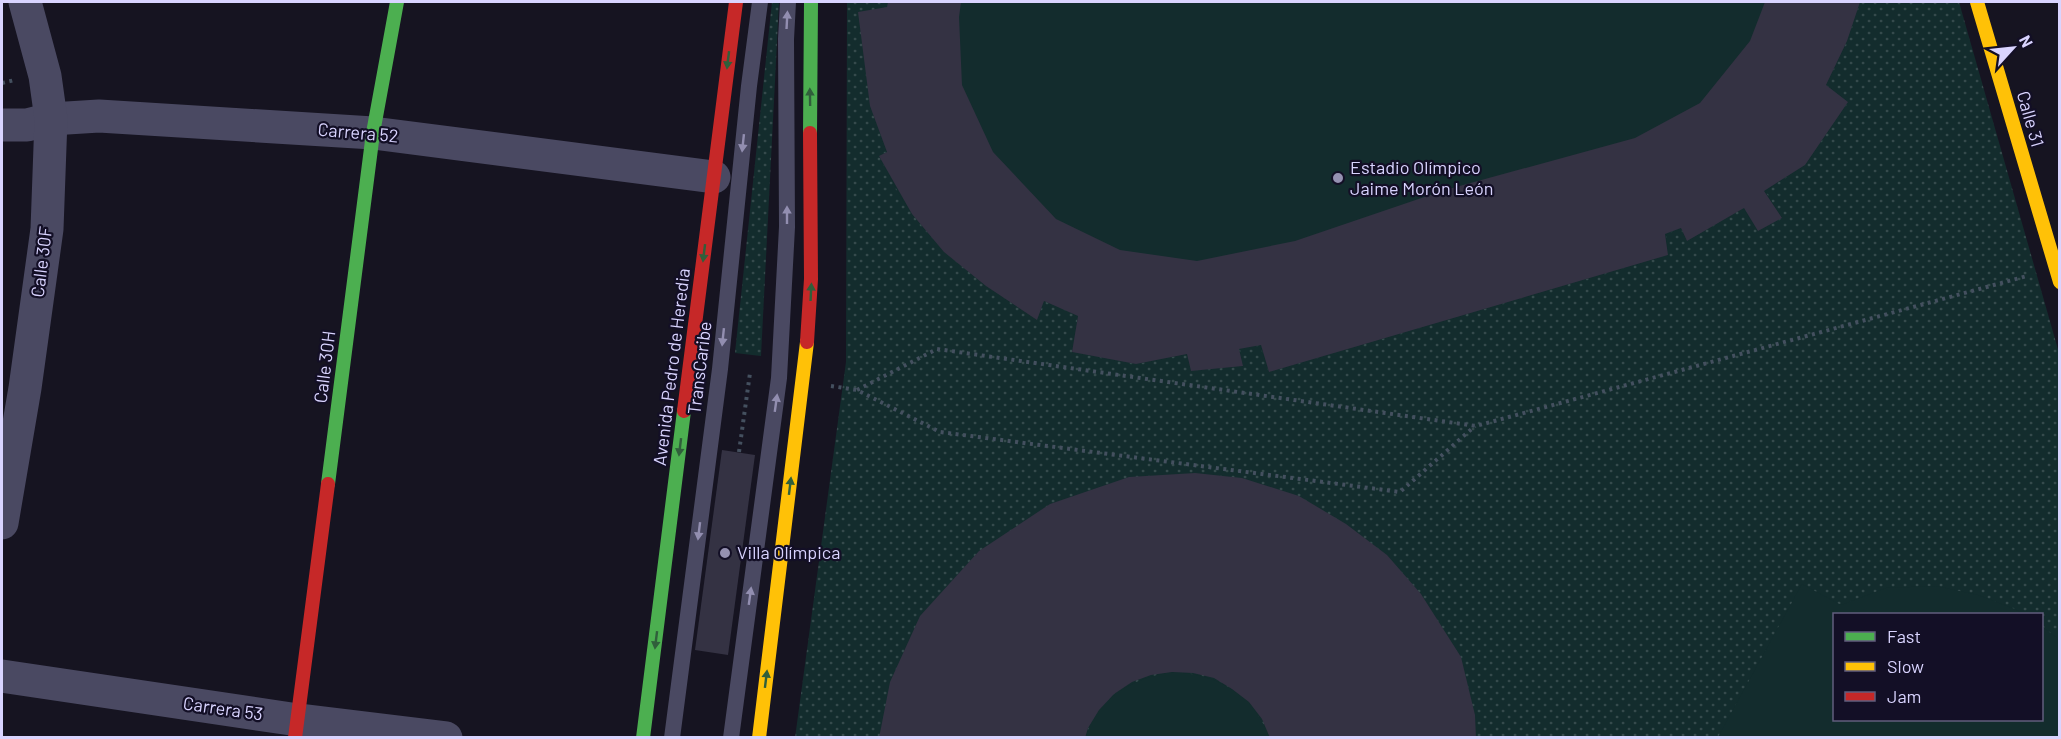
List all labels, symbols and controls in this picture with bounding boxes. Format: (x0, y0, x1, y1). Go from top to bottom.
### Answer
one-way arrow (783, 10, 792, 29)
north arrow (1983, 18, 2043, 78)
text: N (2016, 32, 2038, 50)
one-way arrow (724, 50, 733, 69)
one-way arrow (805, 88, 815, 107)
street label: Calle 31 (2013, 88, 2049, 149)
street label: Carrera 52 (317, 118, 399, 146)
one-way arrow (738, 134, 748, 153)
place label: Estadio Olímpico Jaime Morón León (1350, 156, 1493, 199)
marker: Estadio Olímpico Jaime Morón León (1331, 171, 1345, 185)
one-way arrow (782, 205, 792, 224)
street label: Calle 30F (26, 225, 56, 299)
one-way arrow (700, 244, 709, 263)
street label: Avenida Pedro de Heredia (648, 267, 694, 467)
one-way arrow (806, 283, 815, 302)
street label: TransCaribe (682, 320, 716, 416)
one-way arrow (718, 328, 728, 347)
street label: Calle 30H (309, 329, 339, 404)
one-way arrow (771, 393, 780, 412)
one-way arrow (675, 437, 684, 456)
one-way arrow (785, 476, 795, 495)
one-way arrow (694, 522, 703, 541)
place label: Villa Olímpica (737, 541, 840, 563)
marker: Villa Olímpica (718, 546, 732, 560)
one-way arrow (745, 587, 754, 606)
legend (1833, 613, 2043, 721)
text: Fast (1887, 625, 1921, 647)
one-way arrow (651, 631, 660, 650)
text: Slow (1887, 655, 1924, 677)
one-way arrow (761, 670, 771, 689)
text: Jam (1887, 685, 1921, 707)
street label: Carrera 53 (182, 692, 265, 725)

